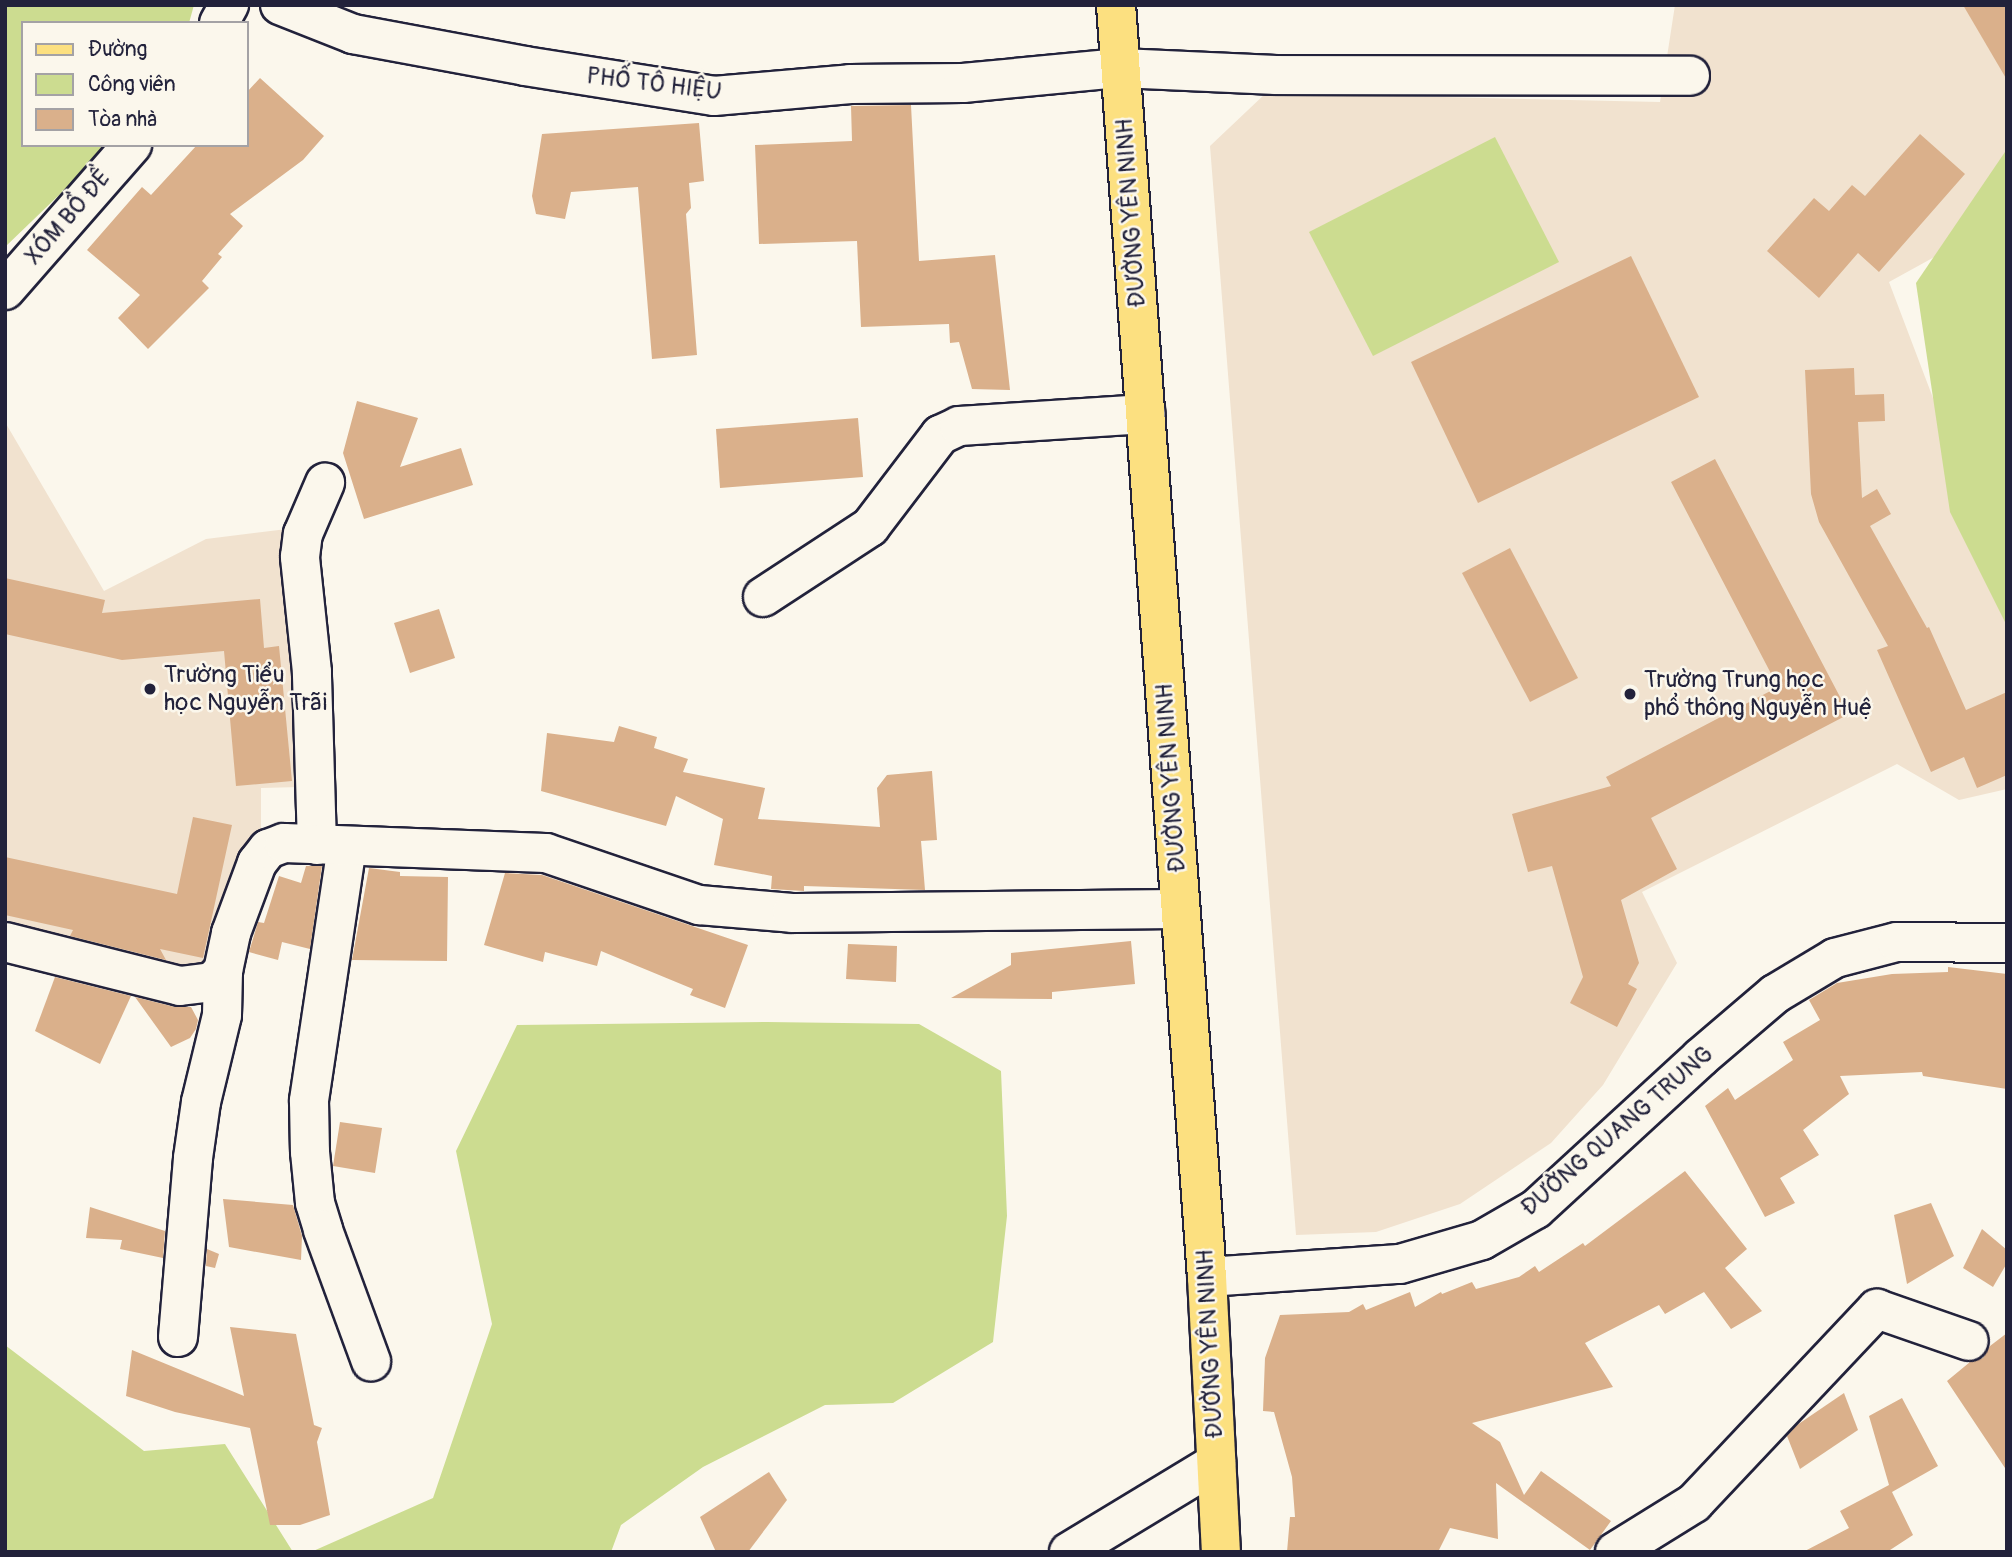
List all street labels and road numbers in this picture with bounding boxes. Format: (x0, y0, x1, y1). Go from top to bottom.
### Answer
street label: PHỐ TÔ HIỆU (585, 61, 723, 107)
street label: ĐƯỜNG YÊN NINH (1110, 118, 1152, 308)
street label: XÓM BỒ ĐỀ (19, 163, 117, 271)
street label: ĐƯỜNG YÊN NINH (1150, 683, 1192, 873)
street label: ĐƯỜNG QUANG TRUNG (1515, 1040, 1719, 1222)
street label: ĐƯỜNG YÊN NINH (1191, 1249, 1229, 1439)

